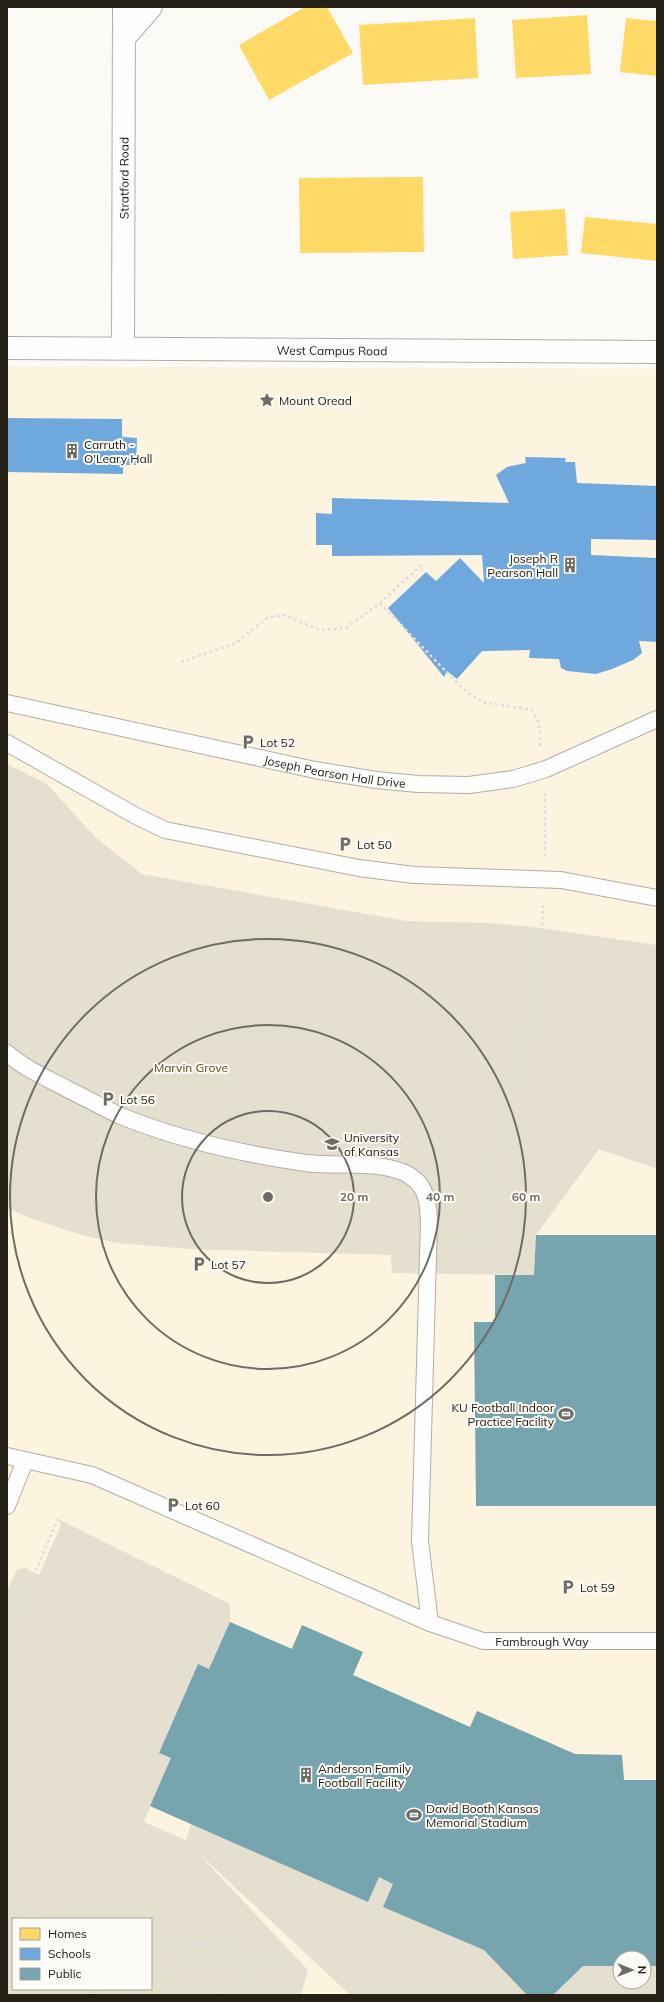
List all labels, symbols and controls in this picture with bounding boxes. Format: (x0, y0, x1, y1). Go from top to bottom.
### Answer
street label: Stratford Road (116, 137, 131, 219)
street label: West Campus Road (277, 342, 387, 358)
place icon: Mount Oread (258, 391, 276, 409)
place label: Mount Oread (279, 393, 352, 408)
place label: Carruth - O'Leary Hall (84, 437, 152, 466)
building icon: Carruth - O'Leary Hall (63, 442, 81, 460)
place label: Joseph R Pearson Hall (487, 551, 558, 580)
building icon: Joseph R Pearson Hall (561, 556, 579, 574)
parking icon: Lot 52 (239, 733, 257, 751)
place label: Lot 52 (260, 735, 295, 750)
street label: Joseph Pearson Hall Drive (263, 752, 406, 790)
parking icon: Lot 50 (336, 835, 354, 853)
place label: Lot 50 (357, 837, 392, 852)
park label: Marvin Grove (154, 1060, 228, 1075)
parking icon: Lot 56 (99, 1090, 117, 1108)
place label: Lot 56 (120, 1092, 155, 1107)
place label: University of Kansas (344, 1130, 400, 1159)
school or university icon: University of Kansas (323, 1135, 341, 1153)
text: 20 m (340, 1189, 368, 1204)
text: 40 m (426, 1189, 454, 1204)
text: 60 m (512, 1189, 540, 1204)
centre of rings (261, 1190, 275, 1204)
parking icon: Lot 57 (190, 1255, 208, 1273)
place label: Lot 57 (211, 1257, 246, 1272)
place label: KU Football Indoor Practice Facility (452, 1400, 555, 1429)
sports icon: KU Football Indoor Practice Facility (557, 1405, 575, 1423)
parking icon: Lot 60 (164, 1496, 182, 1514)
place label: Lot 60 (185, 1498, 220, 1513)
parking icon: Lot 59 (559, 1578, 577, 1596)
place label: Lot 59 (580, 1580, 615, 1595)
street label: Fambrough Way (495, 1634, 589, 1649)
place label: Anderson Family Football Facility (318, 1761, 412, 1790)
building icon: Anderson Family Football Facility (297, 1766, 315, 1784)
place label: David Booth Kansas Memorial Stadium (426, 1801, 539, 1830)
sports icon: David Booth Kansas Memorial Stadium (405, 1806, 423, 1824)
legend (12, 1918, 152, 1990)
text: Homes (48, 1926, 87, 1941)
text: Schools (48, 1946, 91, 1961)
north arrow (612, 1950, 652, 1990)
text: Public (48, 1966, 82, 1981)
text: N (635, 1966, 649, 1974)

